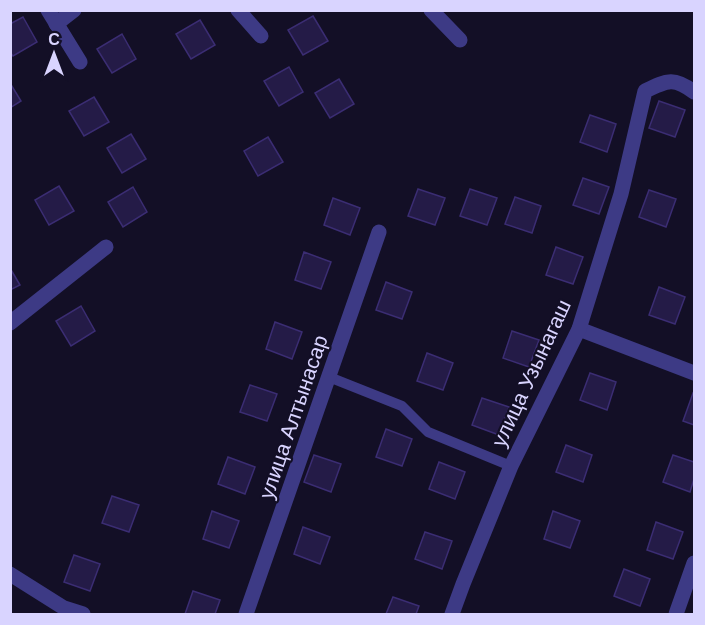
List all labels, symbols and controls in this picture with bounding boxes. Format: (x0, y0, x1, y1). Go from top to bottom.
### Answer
north arrow (24, 24, 84, 84)
text: С (48, 31, 60, 48)
street label: улица Узынагаш (487, 296, 575, 450)
street label: улица Алтынасар (254, 332, 332, 502)

